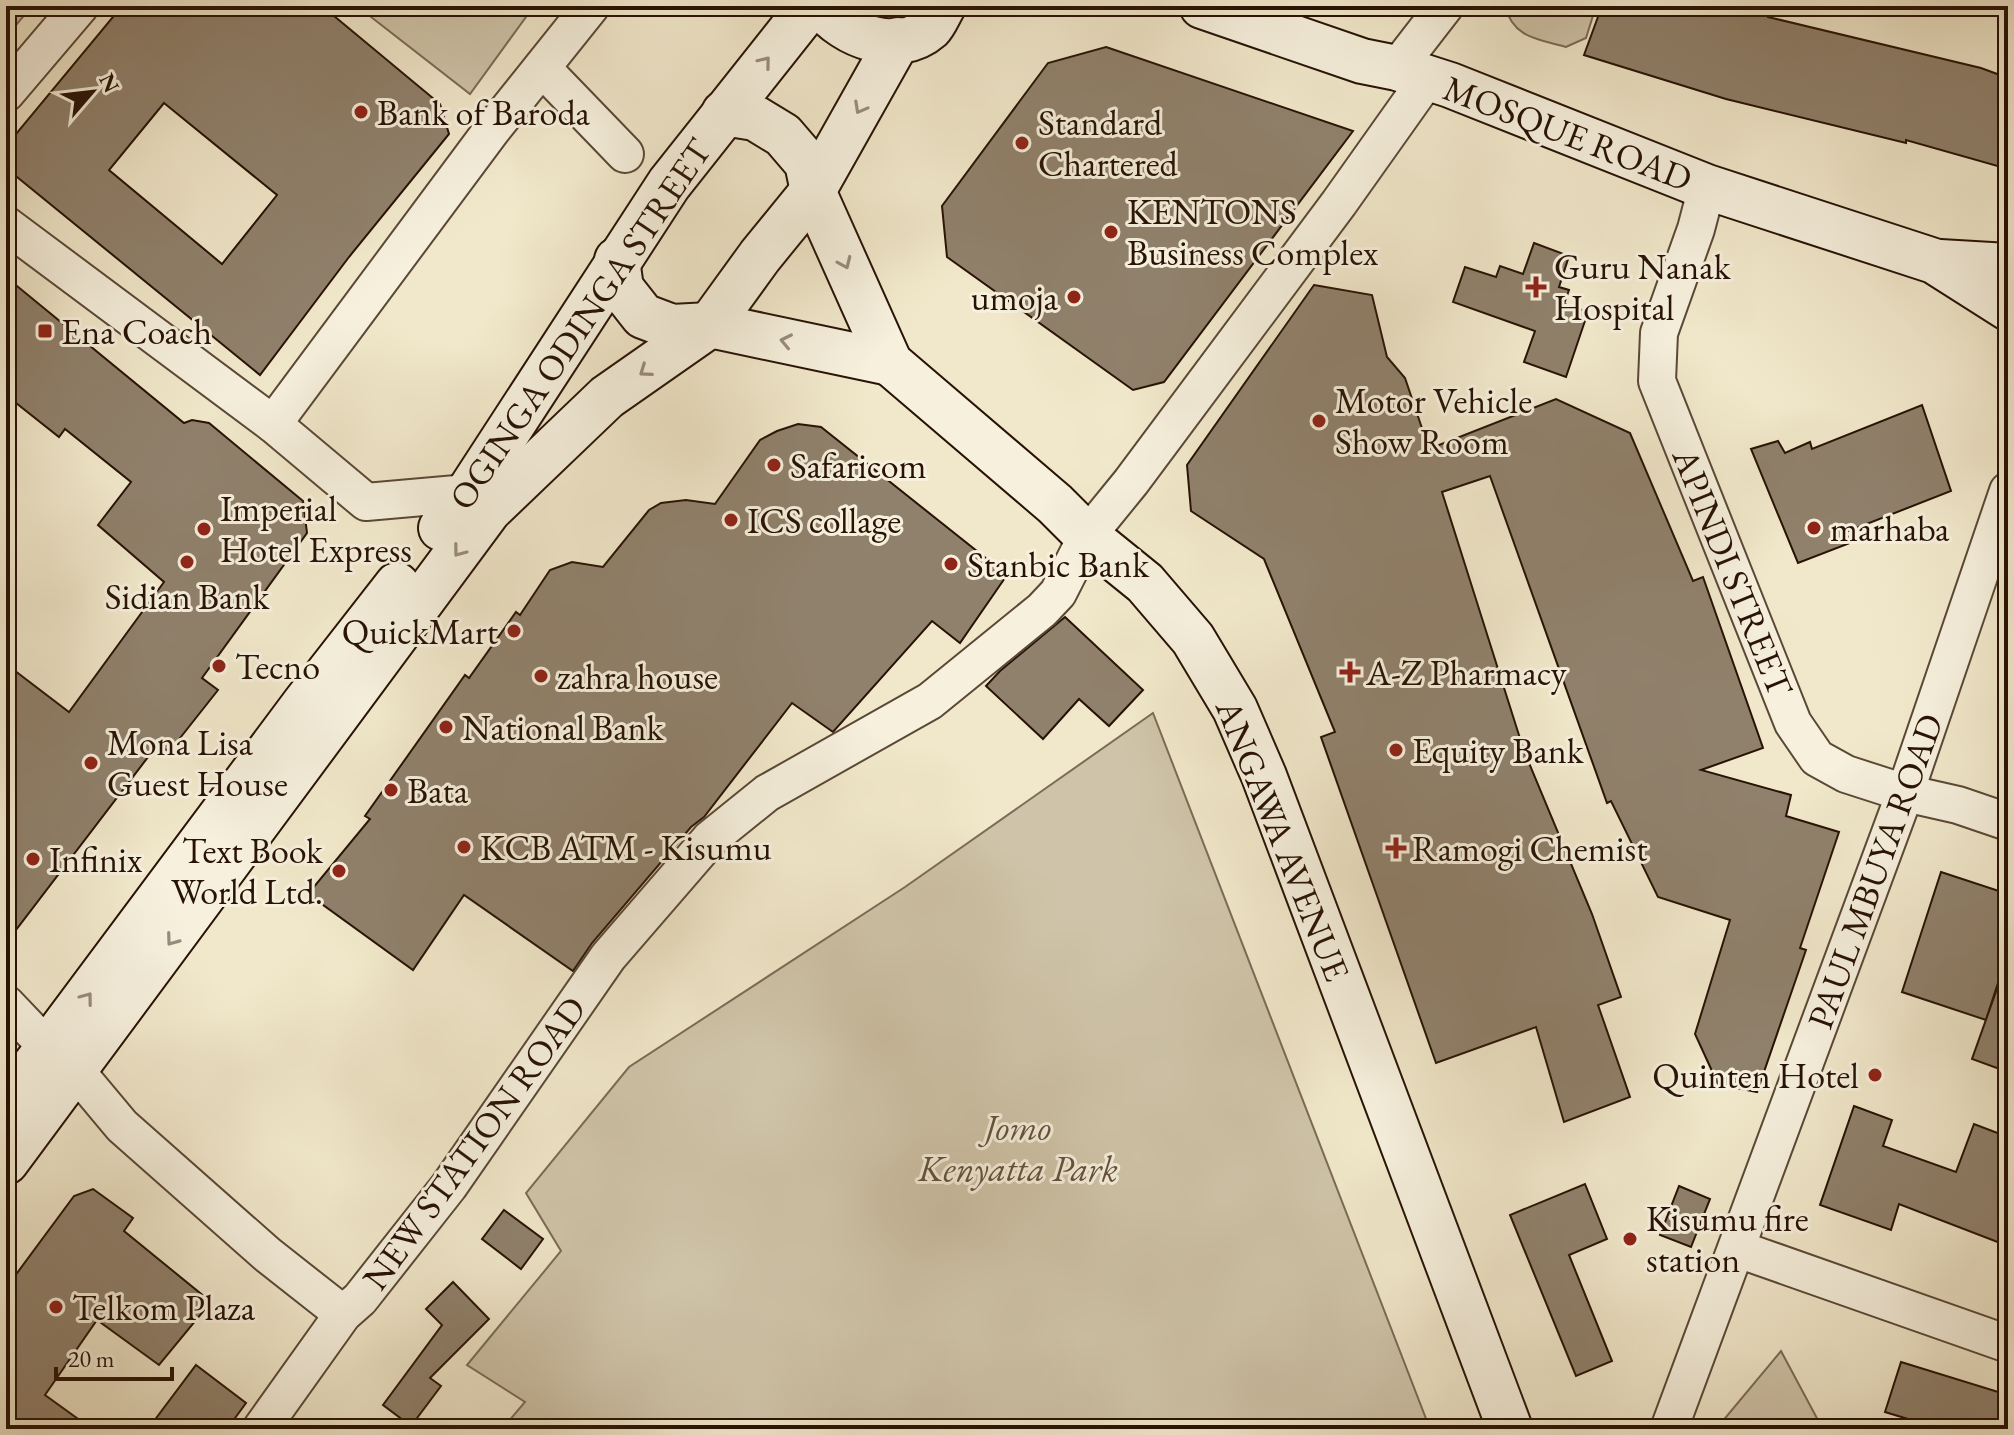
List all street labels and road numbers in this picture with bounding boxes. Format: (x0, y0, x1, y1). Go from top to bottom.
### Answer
street label: MOSQUE ROAD (1437, 64, 1699, 202)
street label: OGINGA ODINGA STREET (438, 129, 722, 519)
street label: APINDI STREET (1662, 440, 1804, 704)
street label: ANGAWA AVENUE (1205, 691, 1361, 988)
street label: PAUL MBUYA ROAD (1796, 707, 1954, 1035)
street label: NEW STATION ROAD (352, 987, 596, 1299)

